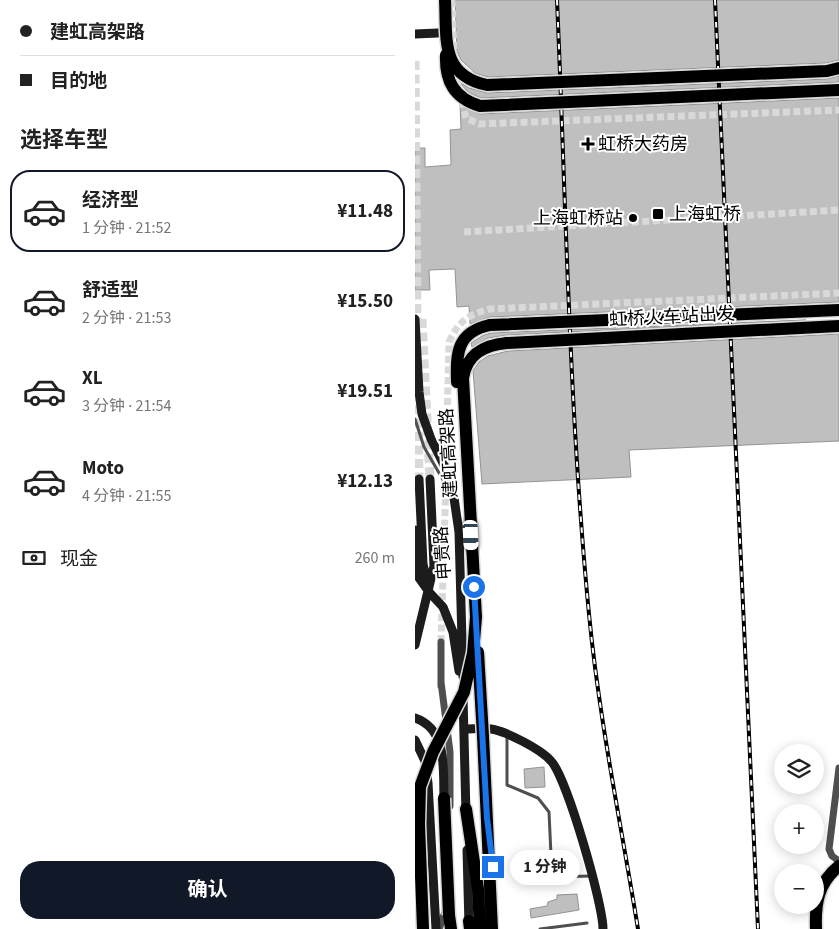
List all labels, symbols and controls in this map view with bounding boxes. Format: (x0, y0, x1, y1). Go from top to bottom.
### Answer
text: 建虹高架路 (50, 19, 145, 46)
text: 目的地 (50, 68, 107, 95)
text: 选择车型 (20, 124, 108, 156)
place label: 虹桥大药房 (598, 132, 688, 157)
marker: 虹桥大药房 (582, 138, 594, 150)
text: 经济型 (82, 187, 139, 214)
icon: car (22, 189, 67, 234)
text: ¥11.48 (337, 198, 393, 225)
place label: 上海虹桥 (669, 202, 741, 227)
place label: 上海虹桥站 (533, 206, 623, 231)
marker: 上海虹桥 (651, 207, 665, 221)
marker: 上海虹桥站 (627, 212, 639, 224)
text: 1 分钟 · 21:52 (82, 217, 171, 239)
text: 舒适型 (82, 277, 139, 304)
icon: car (22, 279, 67, 324)
text: ¥15.50 (337, 288, 393, 315)
street label: 虹桥火车站出发 (608, 301, 736, 333)
text: 2 分钟 · 21:53 (82, 307, 171, 329)
text: XL (82, 365, 103, 392)
icon: car (22, 369, 67, 414)
text: ¥19.51 (337, 378, 393, 405)
text: 3 分钟 · 21:54 (82, 395, 171, 417)
street label: 建虹高架路 (434, 407, 464, 499)
text: Moto (82, 455, 124, 482)
icon: car (22, 459, 67, 504)
text: ¥12.13 (337, 468, 393, 495)
text: 4 分钟 · 21:55 (82, 485, 171, 507)
car (462, 520, 479, 550)
street label: 申贵路 (429, 525, 457, 581)
icon: cash (20, 544, 48, 572)
text: 现金 (60, 546, 98, 573)
text: 260 m (355, 547, 395, 569)
route start (463, 576, 485, 598)
map controls (774, 744, 824, 914)
button: layers (774, 744, 824, 794)
button: + (774, 804, 824, 854)
callout: 1 分钟 (511, 850, 581, 884)
route end (482, 856, 504, 878)
text: 1 分钟 (523, 856, 567, 878)
button: 确认 (20, 861, 395, 919)
button: − (774, 864, 824, 914)

